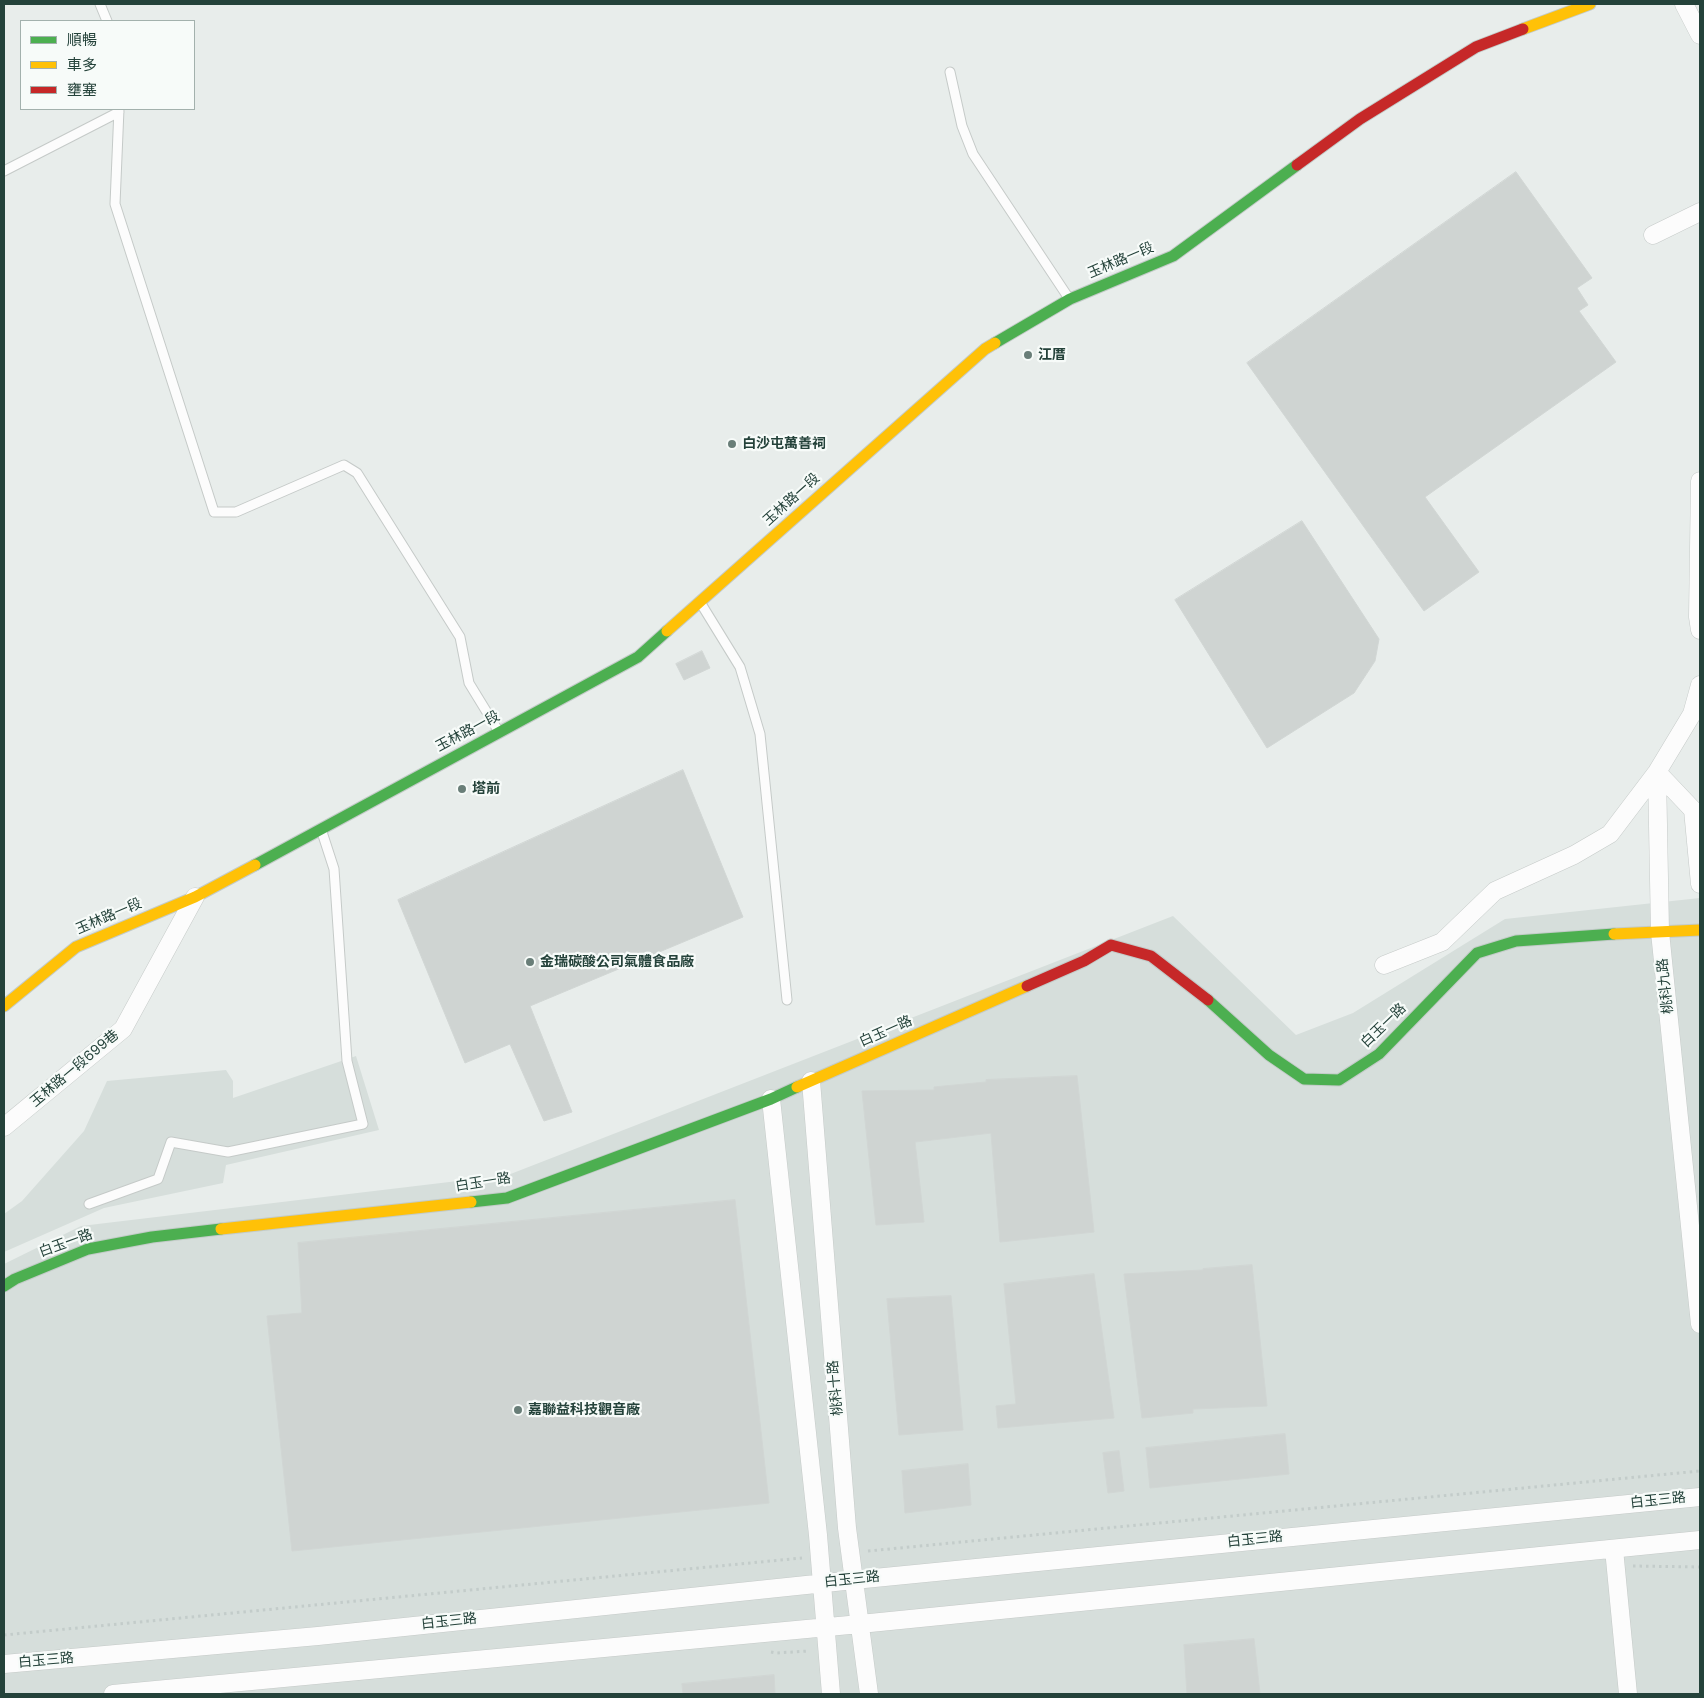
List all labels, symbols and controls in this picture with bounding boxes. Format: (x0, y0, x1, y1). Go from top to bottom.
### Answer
legend (20, 20, 195, 110)
text: 順暢 (67, 29, 97, 50)
text: 車多 (67, 54, 97, 75)
text: 壅塞 (67, 79, 97, 100)
street label: 玉林路一段 (1086, 240, 1156, 282)
place label: 江厝 (1038, 347, 1066, 363)
marker: 江厝 (1022, 349, 1034, 361)
place label: 白沙屯萬善祠 (742, 436, 826, 452)
marker: 白沙屯萬善祠 (726, 438, 738, 450)
street label: 玉林路一段 (760, 470, 824, 530)
street label: 玉林路一段 (433, 708, 503, 756)
place label: 塔前 (472, 781, 500, 797)
marker: 塔前 (456, 783, 468, 795)
street label: 玉林路一段 (74, 896, 144, 938)
place label: 金瑞碳酸公司氣體食品廠 (540, 954, 694, 970)
marker: 金瑞碳酸公司氣體食品廠 (524, 956, 536, 968)
street label: 桃科九路 (1655, 957, 1677, 1015)
street label: 白玉一路 (1358, 1001, 1410, 1051)
street label: 白玉一路 (857, 1013, 915, 1051)
street label: 玉林路一段699巷 (27, 1027, 123, 1111)
street label: 白玉一路 (454, 1170, 512, 1196)
street label: 白玉一路 (37, 1227, 95, 1261)
street label: 桃科十路 (825, 1359, 847, 1417)
place label: 嘉聯益科技觀音廠 (528, 1402, 640, 1418)
marker: 嘉聯益科技觀音廠 (512, 1404, 524, 1416)
street label: 白玉三路 (1629, 1490, 1687, 1512)
street label: 白玉三路 (1226, 1529, 1284, 1551)
street label: 白玉三路 (823, 1569, 881, 1591)
street label: 白玉三路 (420, 1611, 478, 1633)
street label: 白玉三路 (17, 1650, 75, 1672)

